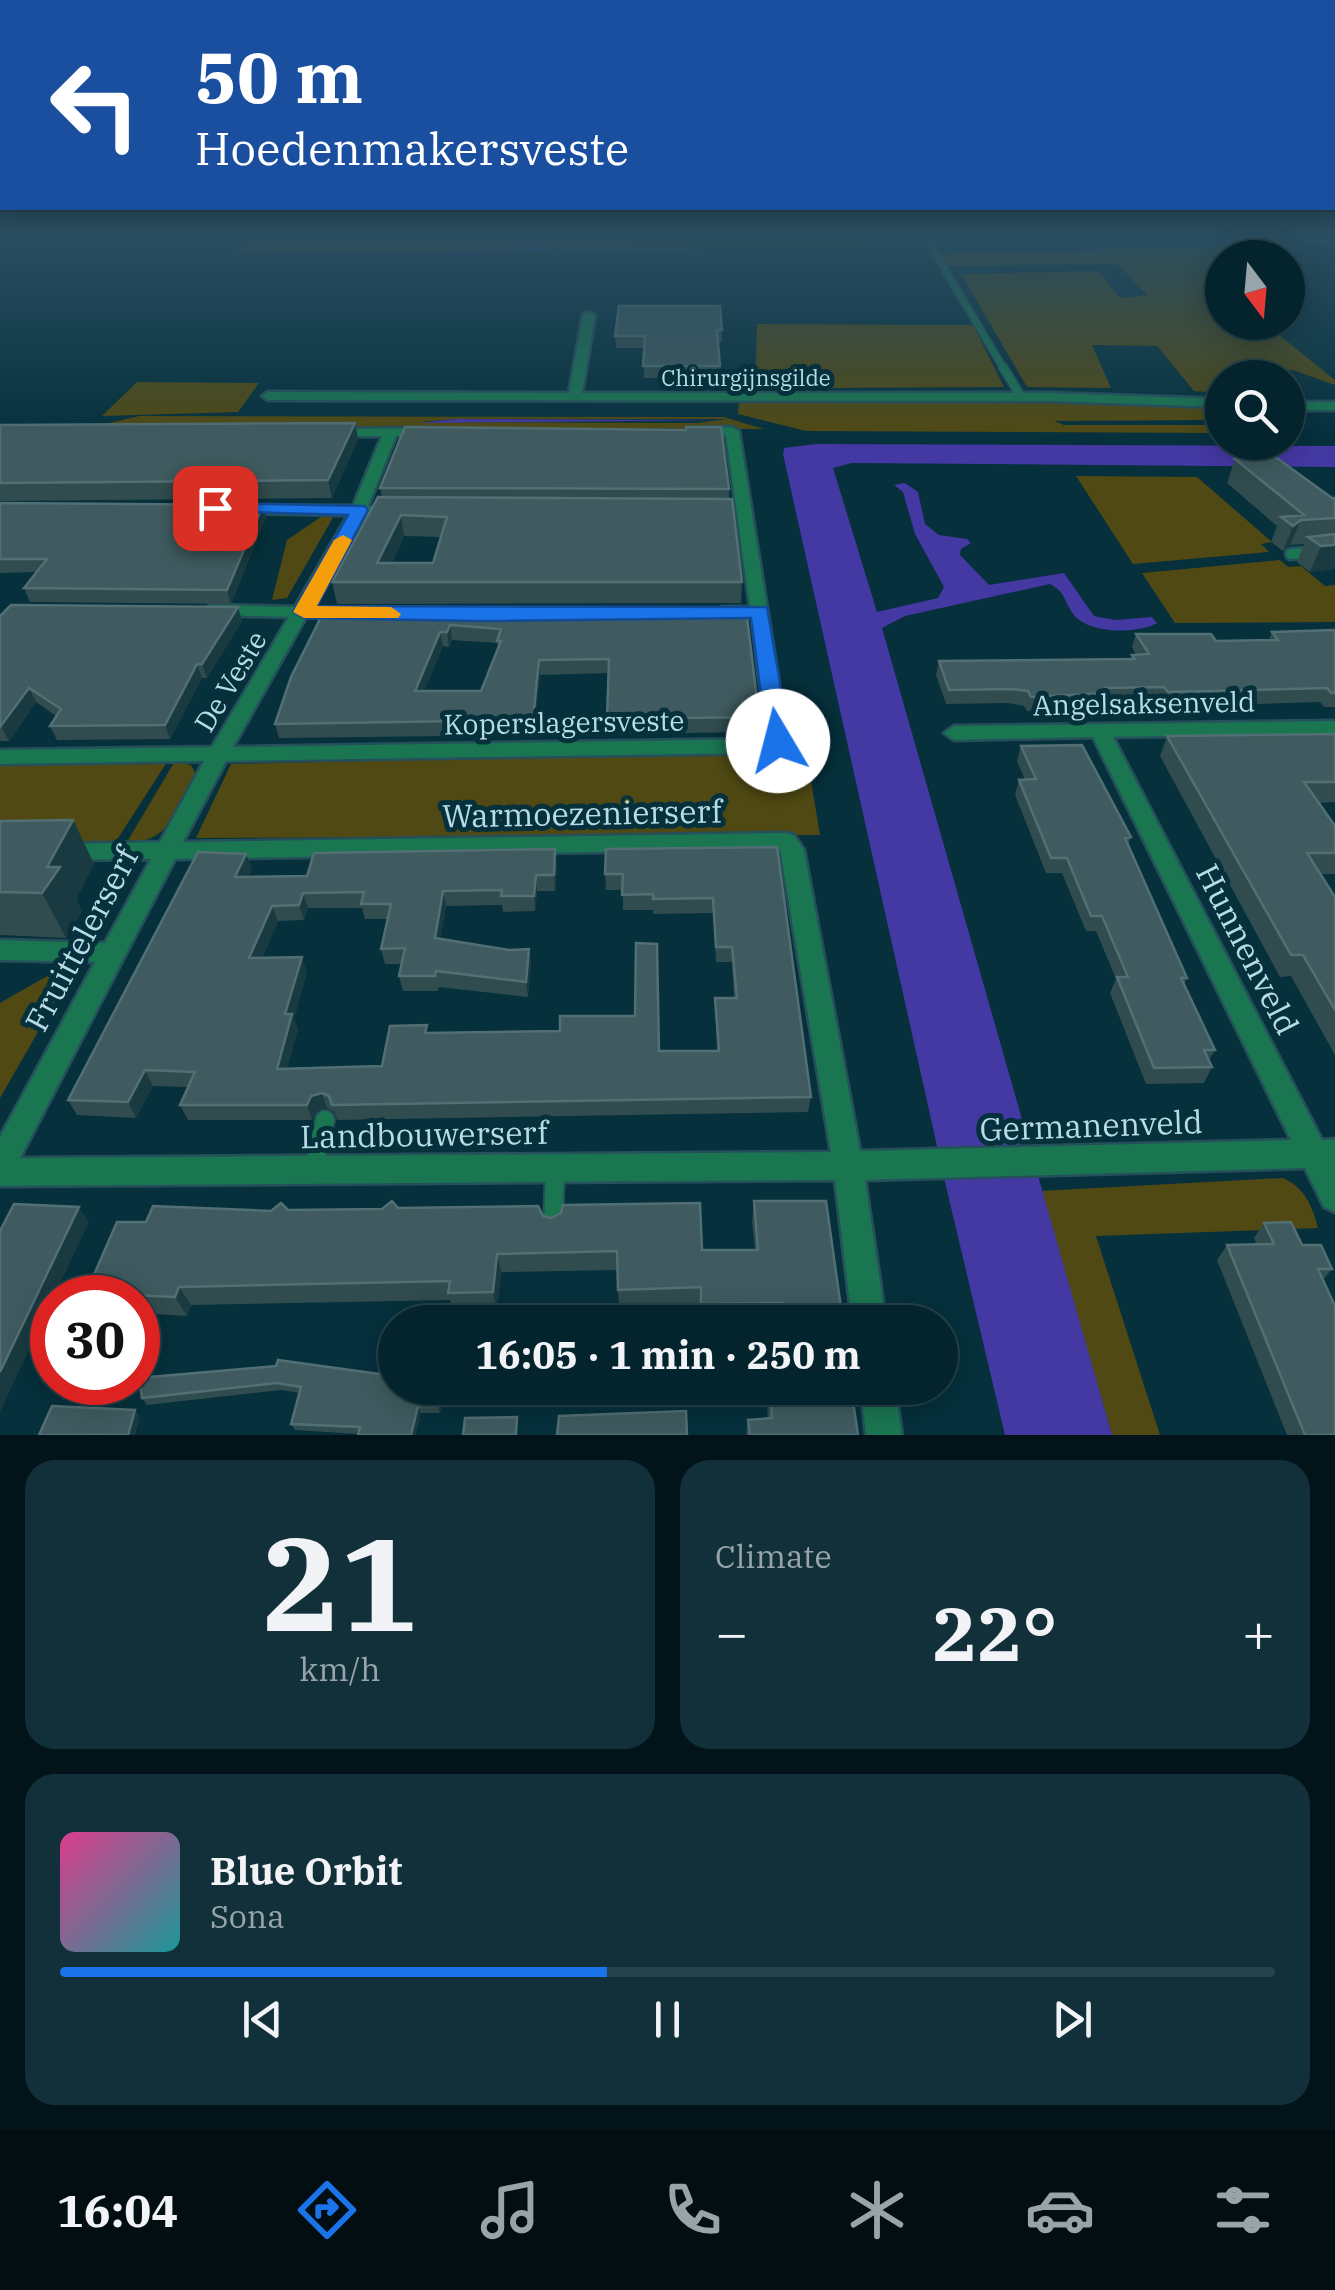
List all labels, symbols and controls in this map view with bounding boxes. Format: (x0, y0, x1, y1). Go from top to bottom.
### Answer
text: 50 m (195, 31, 363, 122)
icon: left (30, 40, 160, 170)
text: Hoedenmakersveste (195, 119, 629, 177)
north arrow (1205, 240, 1305, 340)
map controls (1205, 240, 1305, 460)
button: search (1205, 360, 1305, 460)
street label: Chirurgijnsgilde (661, 363, 831, 392)
pin (173, 466, 258, 551)
icon: arrive (188, 481, 243, 536)
street label: De Veste (185, 624, 275, 738)
street label: Angelsaksenveld (1033, 683, 1255, 723)
position arrow (726, 689, 830, 793)
street label: Koperslagersveste (443, 701, 685, 743)
street label: Warmoezenierserf (442, 790, 724, 836)
street label: Fruittelerserf (15, 838, 148, 1038)
street label: Hunnenveld (1187, 857, 1309, 1041)
street label: Germanenveld (979, 1100, 1203, 1150)
street label: Landbouwerserf (300, 1111, 550, 1157)
speed limit sign: 30 (30, 1275, 160, 1405)
text: 16:05 · 1 min · 250 m (475, 1330, 861, 1379)
text: 21 (262, 1498, 418, 1667)
text: Climate (715, 1535, 832, 1577)
text: 22° (932, 1584, 1058, 1682)
text: − (715, 1597, 748, 1668)
text: + (1242, 1597, 1275, 1668)
text: km/h (300, 1648, 380, 1690)
text: Blue Orbit (210, 1846, 402, 1895)
text: Sona (210, 1895, 285, 1937)
icon: previous (235, 1992, 290, 2047)
icon: pause (640, 1992, 695, 2047)
icon: next (1045, 1992, 1100, 2047)
icon: directions (292, 2175, 362, 2245)
icon: music (475, 2175, 545, 2245)
icon: phone (658, 2175, 728, 2245)
icon: climate (842, 2175, 912, 2245)
icon: car (1025, 2175, 1095, 2245)
icon: filters (1208, 2175, 1278, 2245)
text: 16:04 (57, 2181, 178, 2239)

